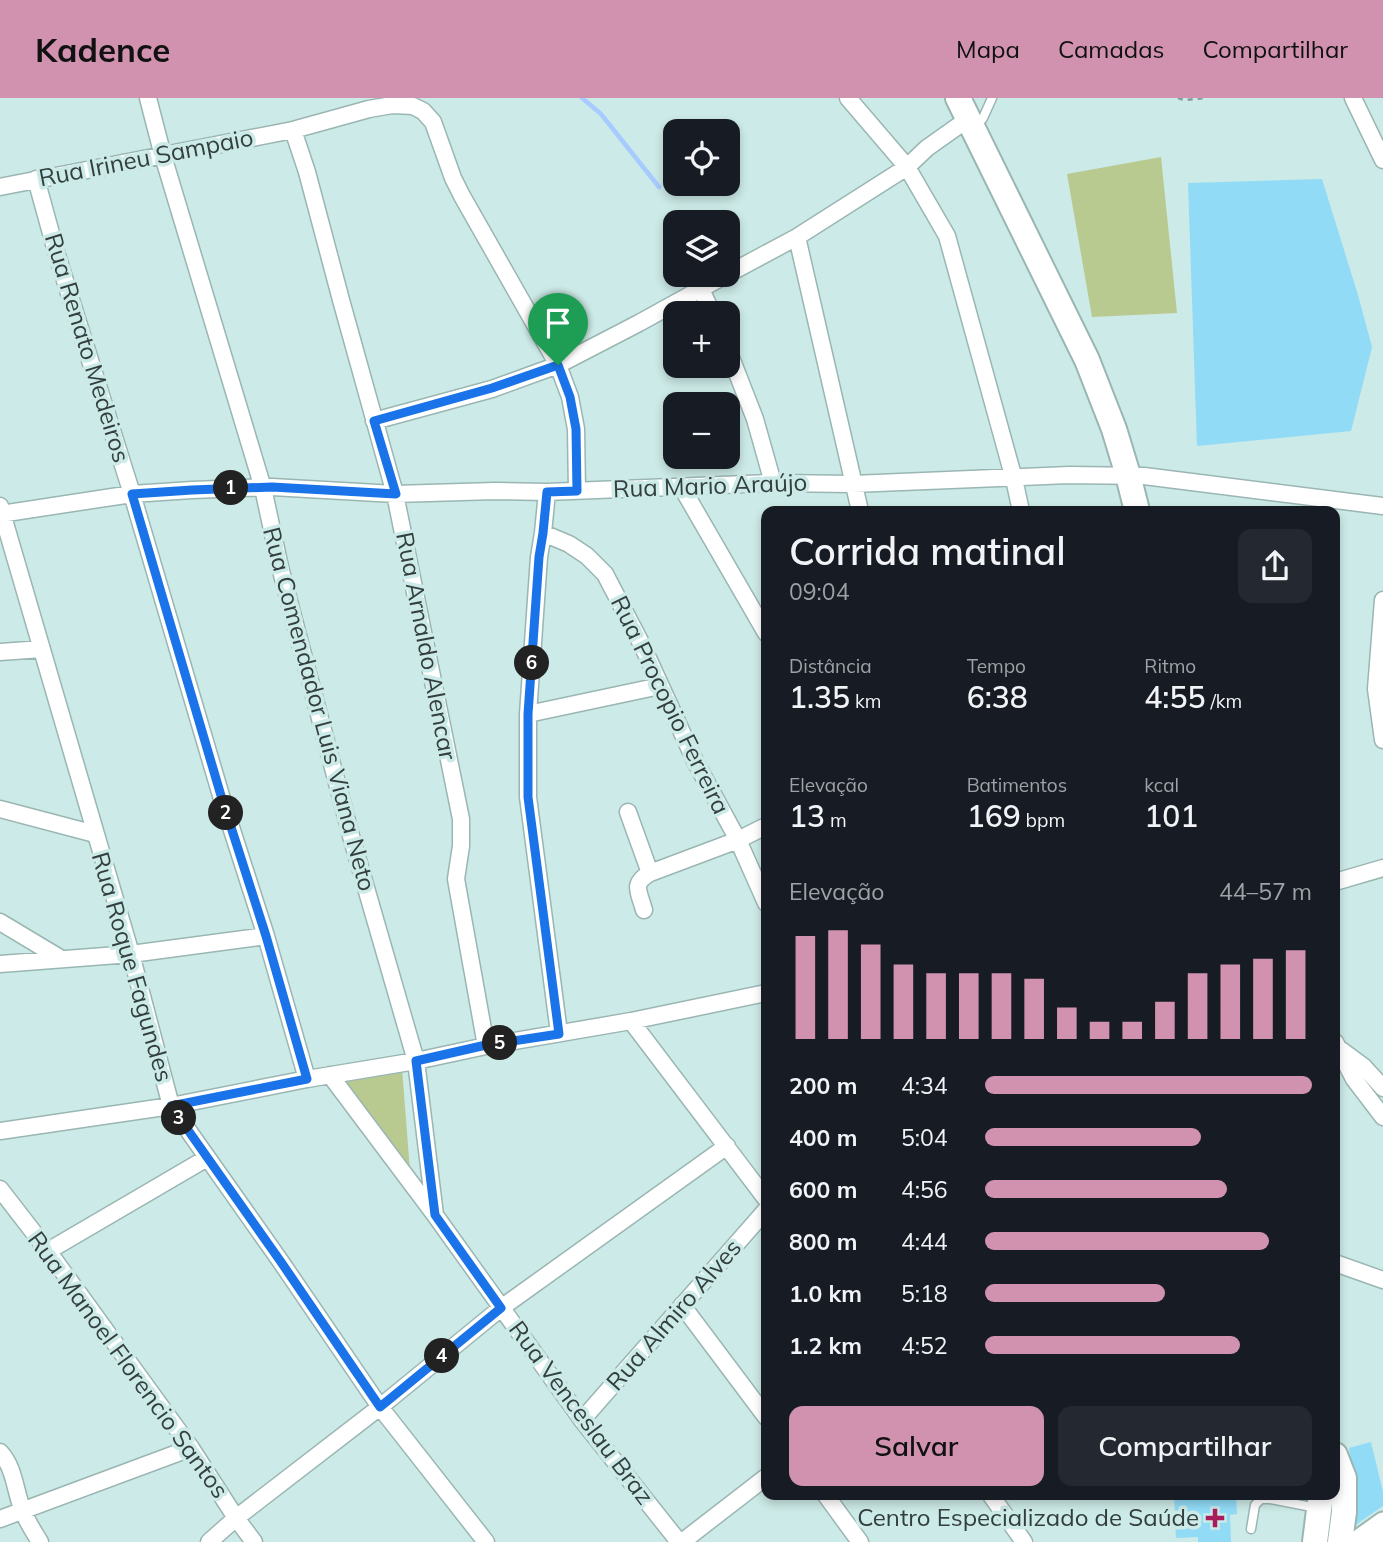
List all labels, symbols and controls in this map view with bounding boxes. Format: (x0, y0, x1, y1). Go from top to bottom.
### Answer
text: Kadence (35, 29, 170, 70)
text: Mapa (956, 34, 1020, 64)
text: Camadas (1058, 34, 1165, 64)
text: Compartilhar (1203, 34, 1348, 64)
map controls (663, 119, 740, 469)
button: locate (663, 119, 740, 196)
street label: Rua Irineu Sampaio (36, 122, 255, 193)
button: layers (663, 210, 740, 287)
street label: Rua Renato Medeiros (39, 229, 137, 466)
pin (528, 293, 588, 365)
button: + (663, 301, 740, 378)
icon: arrive (539, 304, 577, 342)
button: − (663, 392, 740, 469)
street label: Rua Mario Araújo (612, 467, 808, 503)
pin: 1 (214, 470, 248, 506)
text: 1 (225, 475, 236, 499)
street label: Rua Comendador Luis Viana Neto (257, 523, 383, 894)
text: Corrida matinal (789, 527, 1066, 575)
street label: Rua Arnaldo Alencar (390, 529, 464, 763)
button: share (1238, 529, 1312, 603)
text: 09:04 (789, 577, 849, 606)
street label: Rua Procopio Ferreira (605, 590, 737, 819)
pin: 6 (514, 646, 550, 680)
text: 6 (526, 650, 537, 674)
text: Distância (789, 654, 872, 678)
text: Tempo (967, 654, 1026, 678)
text: Ritmo (1144, 654, 1196, 678)
text: 1.35 (789, 678, 850, 716)
text: 6:38 (967, 678, 1028, 716)
text: 4:55 (1144, 678, 1205, 716)
text: km (850, 689, 882, 713)
text: /km (1205, 689, 1242, 713)
text: Elevação (789, 773, 868, 797)
text: Batimentos (967, 773, 1067, 797)
text: kcal (1144, 773, 1179, 797)
pin: 2 (208, 796, 244, 830)
text: 13 (789, 797, 825, 835)
text: 169 (967, 797, 1021, 835)
text: 101 (1144, 797, 1198, 835)
text: 2 (220, 800, 231, 824)
text: m (825, 808, 847, 832)
text: bpm (1021, 808, 1065, 832)
street label: Rua Roque Fagundes (86, 848, 180, 1085)
text: Elevação (789, 877, 884, 906)
text: 44–57 m (1219, 877, 1312, 906)
pin: 5 (482, 1026, 518, 1060)
text: 5 (494, 1030, 505, 1054)
text: 200 m (789, 1071, 857, 1100)
text: 4:34 (901, 1071, 948, 1100)
pin: 3 (162, 1100, 196, 1136)
text: 3 (173, 1105, 184, 1129)
text: 400 m (789, 1123, 857, 1152)
text: 5:04 (901, 1123, 948, 1152)
text: 600 m (789, 1175, 857, 1204)
text: 4:56 (901, 1175, 948, 1204)
street label: Rua Manoel Florencio Santos (22, 1225, 236, 1504)
text: 800 m (789, 1227, 857, 1256)
text: 4:44 (901, 1227, 948, 1256)
street label: Rua Almiro Alves (599, 1233, 747, 1396)
text: 1.0 km (789, 1279, 862, 1308)
text: 5:18 (901, 1279, 948, 1308)
street label: Rua Venceslau Braz (503, 1315, 661, 1510)
text: 1.2 km (789, 1331, 862, 1360)
text: 4:52 (901, 1331, 948, 1360)
pin: 4 (424, 1338, 460, 1374)
text: 4 (436, 1343, 447, 1367)
button: Salvar (789, 1406, 1044, 1486)
button: Compartilhar (1058, 1406, 1312, 1486)
place label: Centro Especializado de Saúde (857, 1502, 1199, 1532)
marker: Centro Especializado de Saúde (1205, 1508, 1225, 1528)

